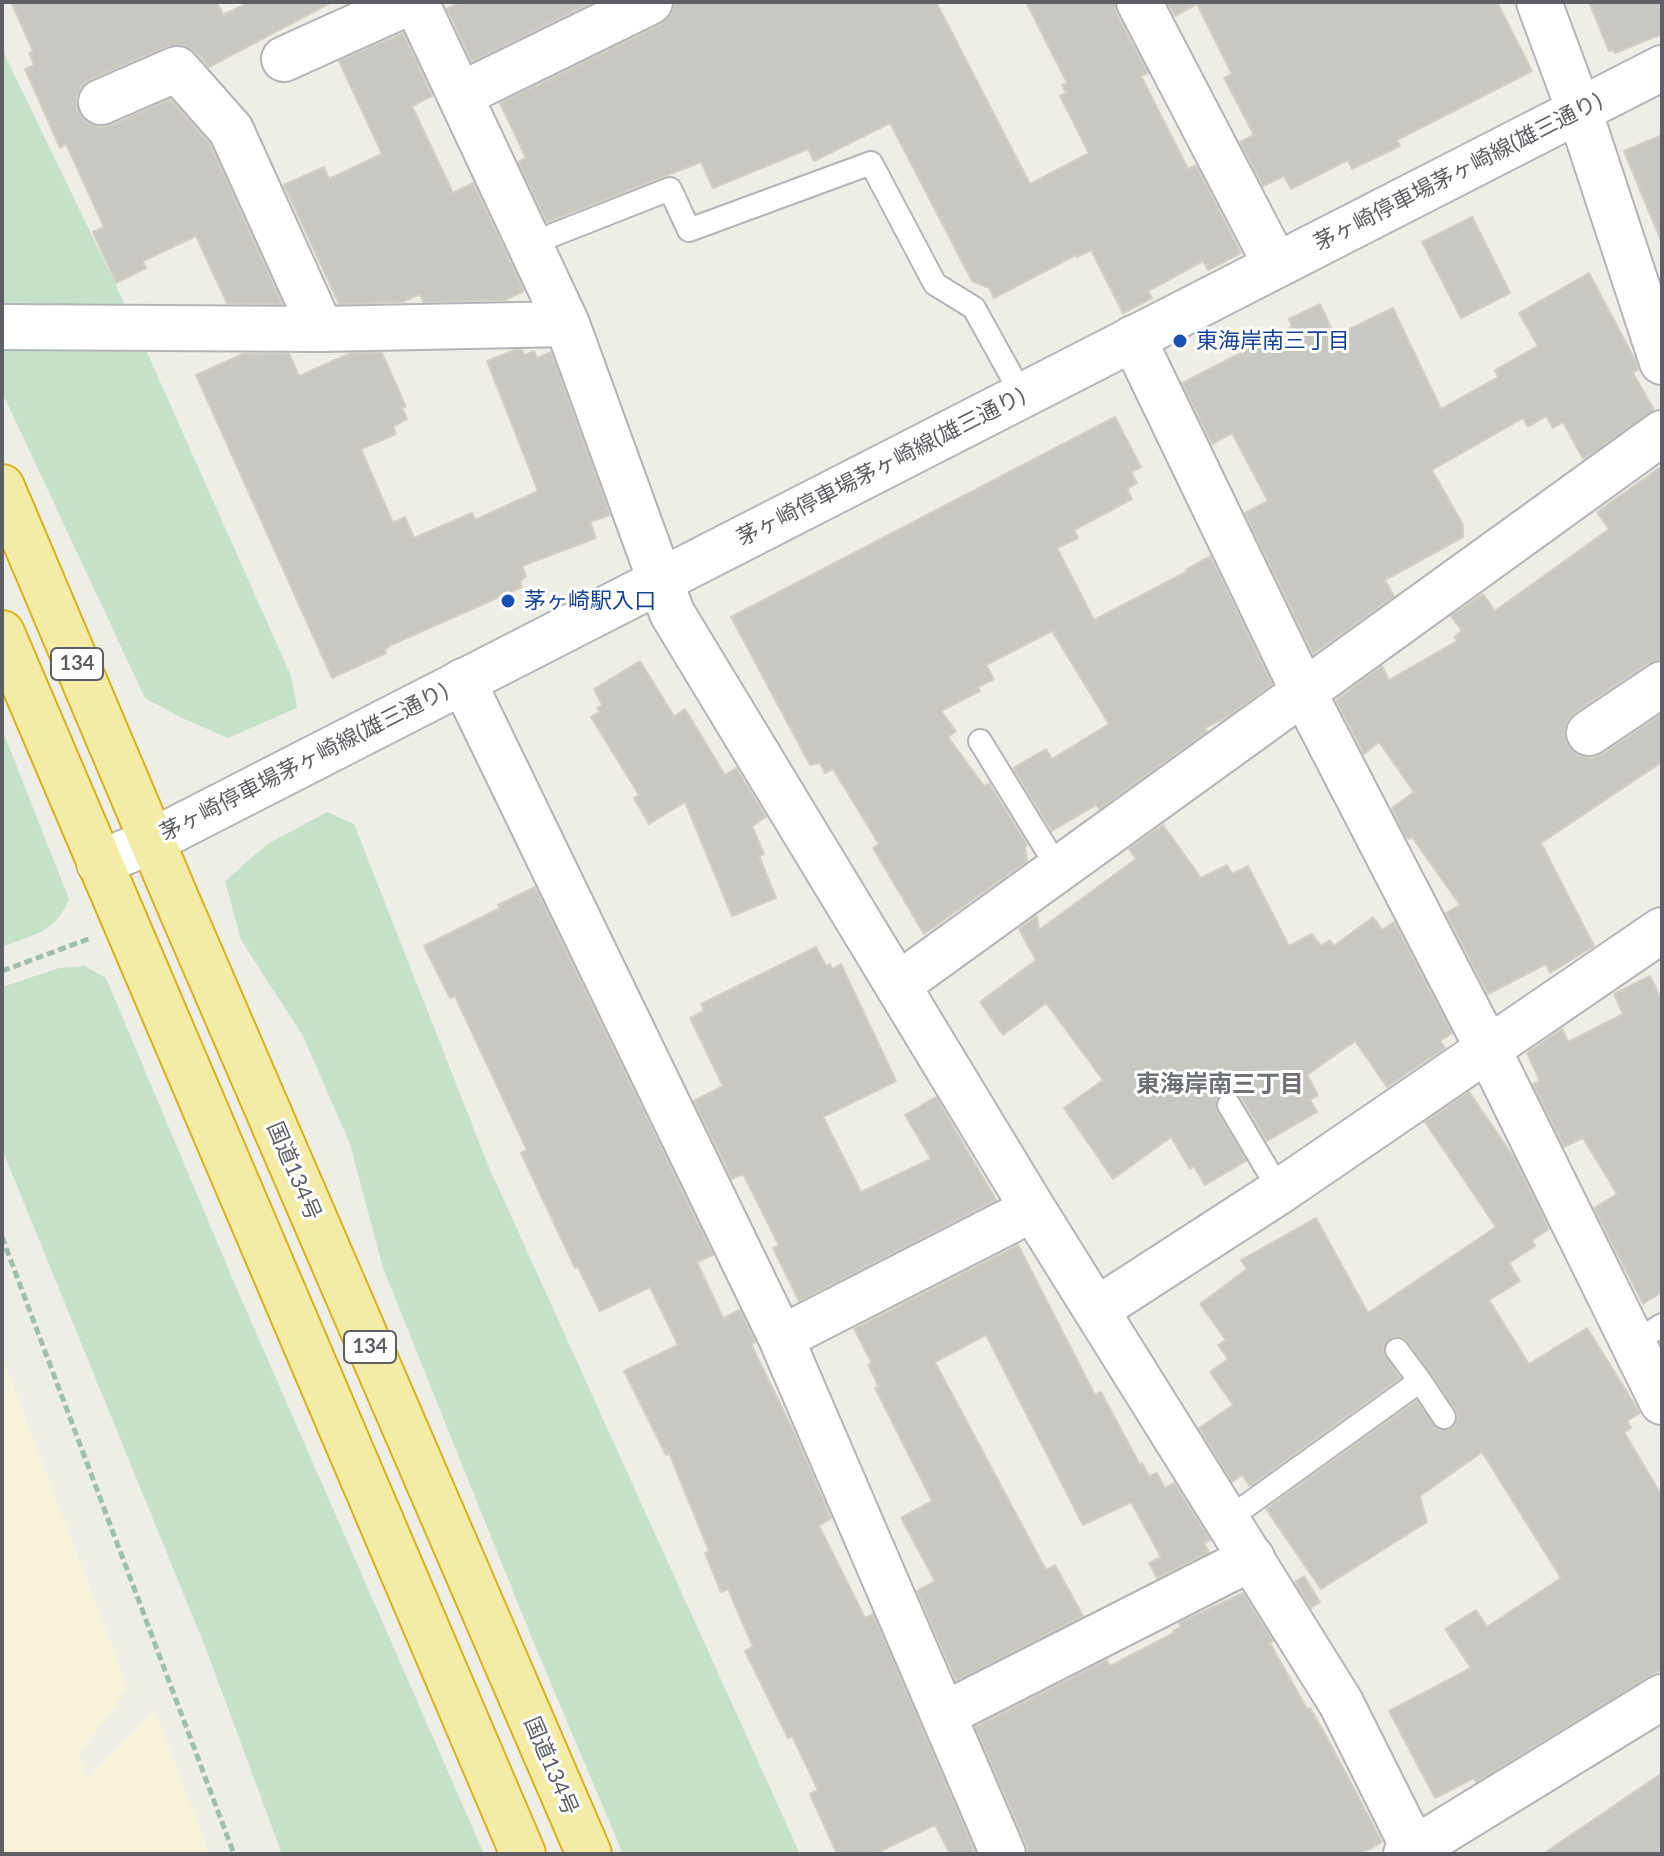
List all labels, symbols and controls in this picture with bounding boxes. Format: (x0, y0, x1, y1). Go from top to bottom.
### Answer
street label: 茅ヶ崎停車場茅ヶ崎線(雄三通り) (1310, 88, 1606, 256)
place label: 東海岸南三丁目 (1196, 328, 1350, 354)
marker: 東海岸南三丁目 (1171, 332, 1189, 350)
street label: 茅ヶ崎停車場茅ヶ崎線(雄三通り) (733, 383, 1029, 551)
place label: 茅ヶ崎駅入口 (524, 588, 656, 614)
marker: 茅ヶ崎駅入口 (499, 592, 517, 610)
road number: 134 (51, 648, 103, 680)
street label: 茅ヶ崎停車場茅ヶ崎線(雄三通り) (156, 678, 452, 846)
district label: 東海岸南三丁目 (1136, 1070, 1304, 1098)
street label: 国道134号 (261, 1118, 327, 1224)
road number: 134 (344, 1331, 396, 1363)
street label: 国道134号 (518, 1713, 584, 1819)

